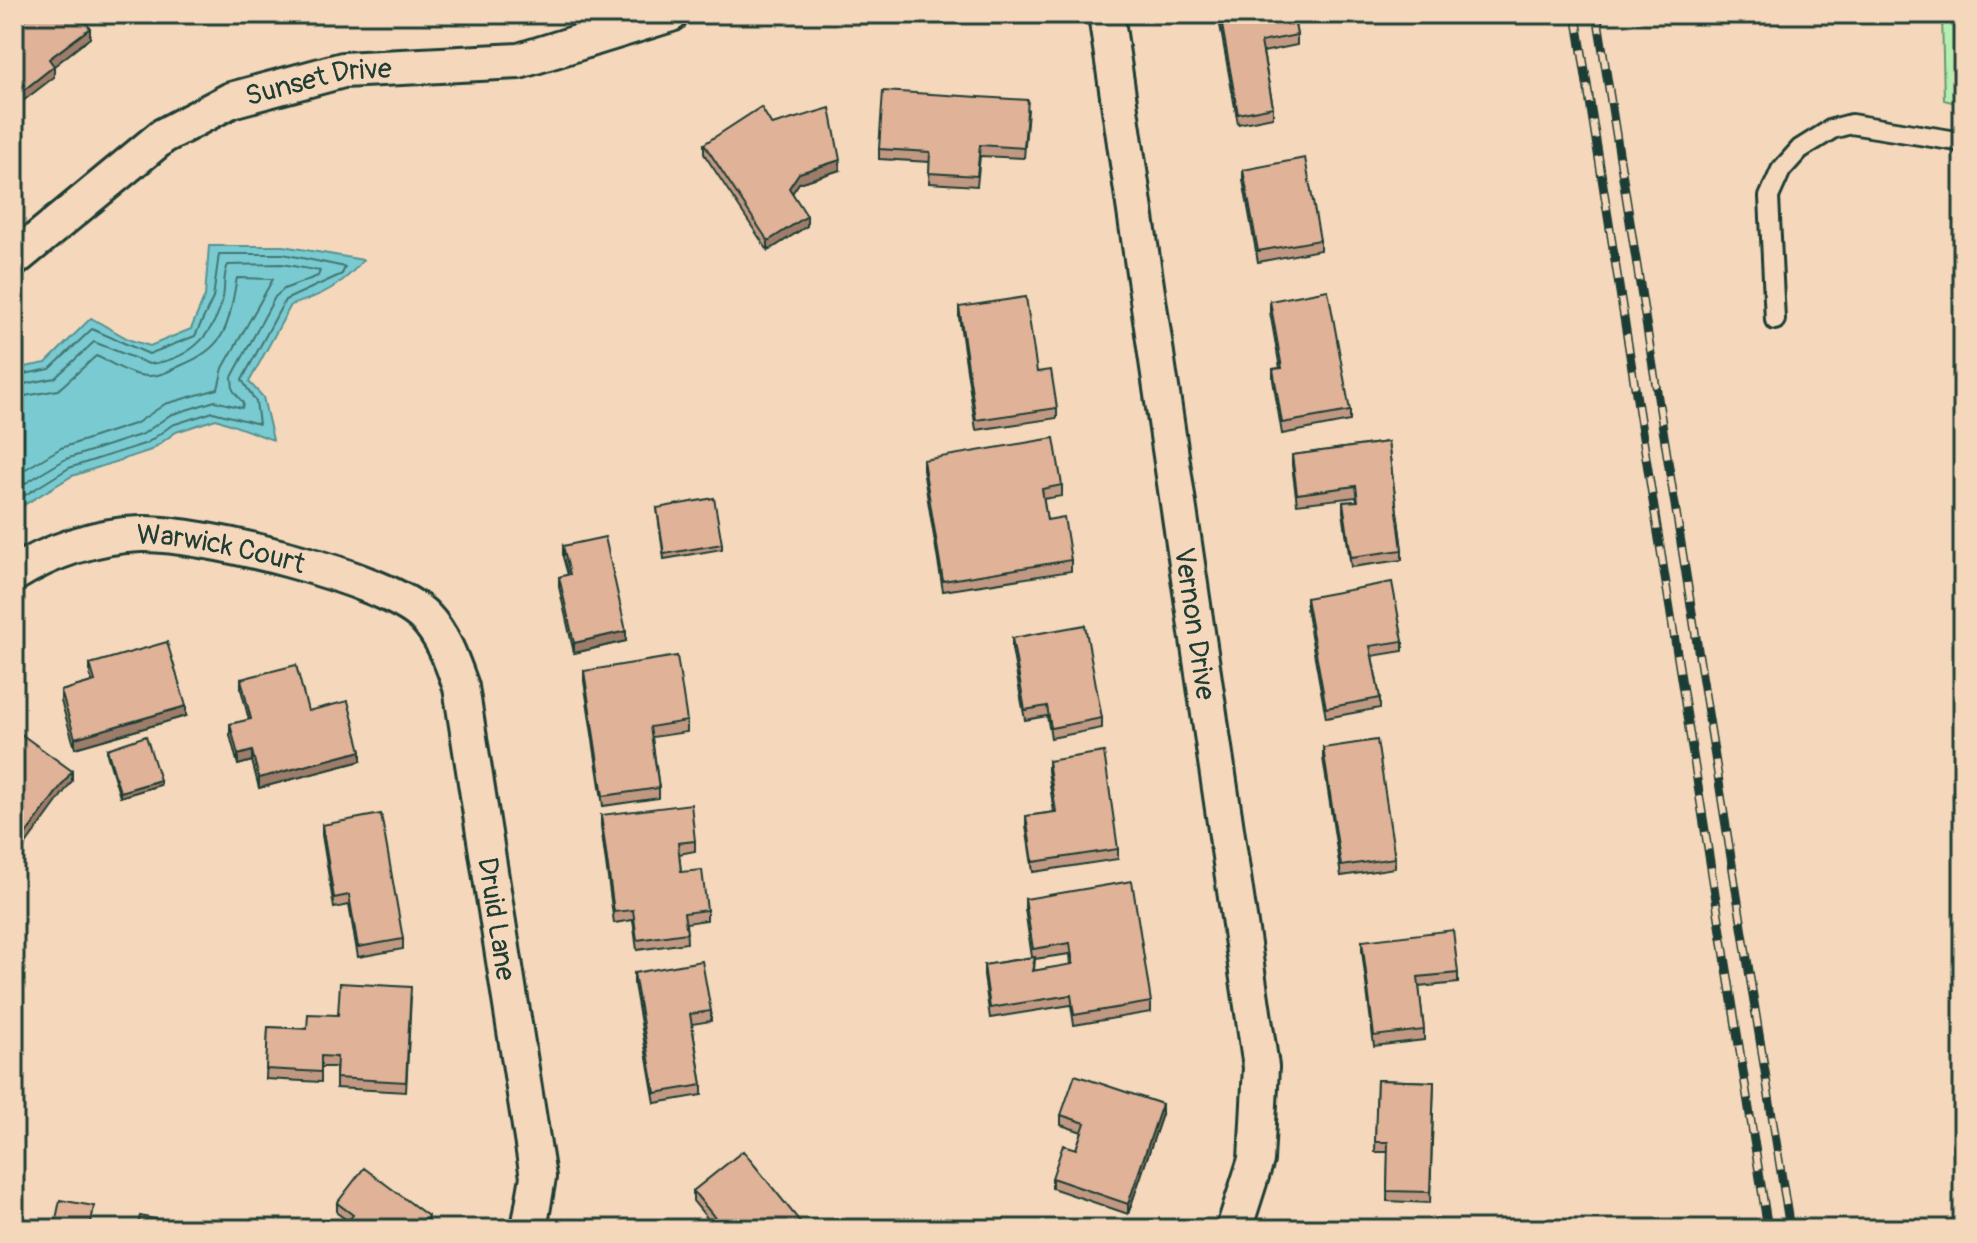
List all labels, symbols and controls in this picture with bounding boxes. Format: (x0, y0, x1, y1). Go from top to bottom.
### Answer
street label: Sunset Drive (242, 52, 393, 114)
street label: Warwick Court (136, 518, 310, 582)
street label: Vernon Drive (1166, 545, 1223, 702)
street label: Druid Lane (469, 855, 523, 983)

